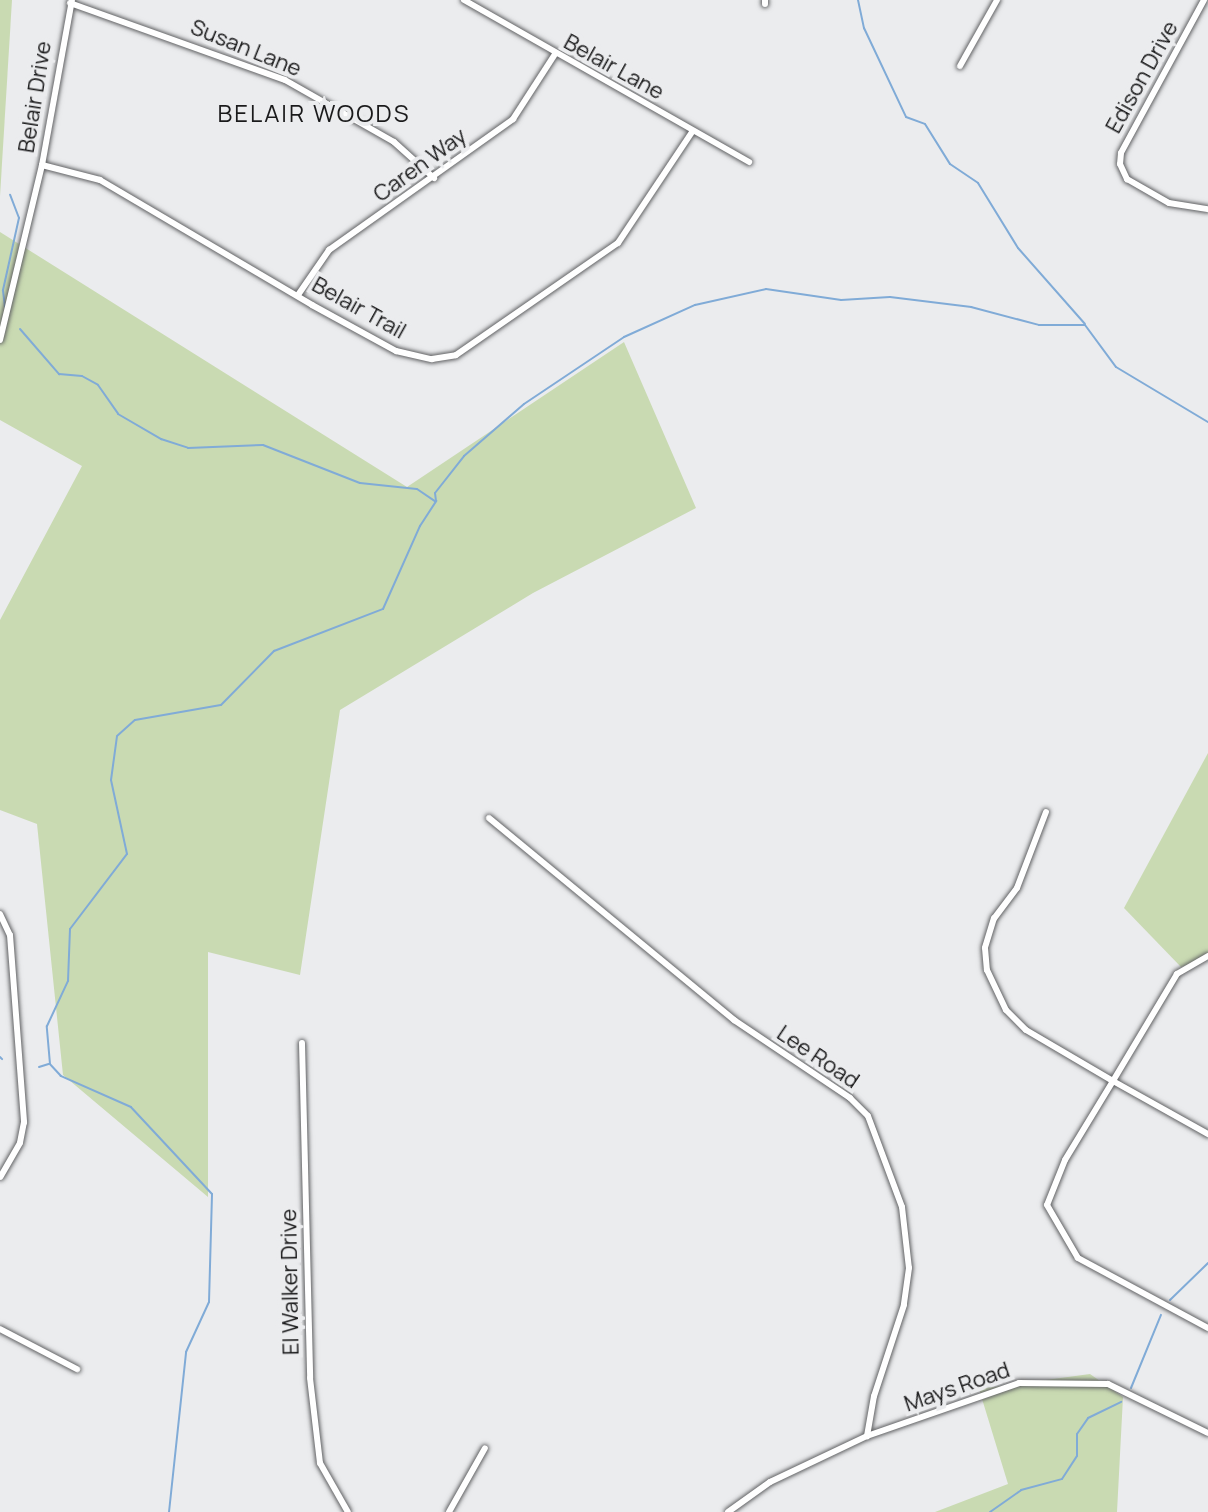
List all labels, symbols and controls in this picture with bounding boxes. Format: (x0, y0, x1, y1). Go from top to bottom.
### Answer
street label: Susan Lane (187, 14, 305, 82)
street label: Edison Drive (1100, 16, 1184, 138)
street label: Belair Lane (559, 29, 669, 105)
street label: Belair Drive (13, 39, 57, 155)
district label: BELAIR WOODS (218, 99, 410, 127)
street label: Caren Way (368, 122, 472, 208)
street label: Belair Trail (307, 271, 411, 345)
street label: Lee Road (772, 1020, 864, 1094)
street label: El Walker Drive (276, 1209, 304, 1355)
street label: Mays Road (901, 1357, 1013, 1417)

